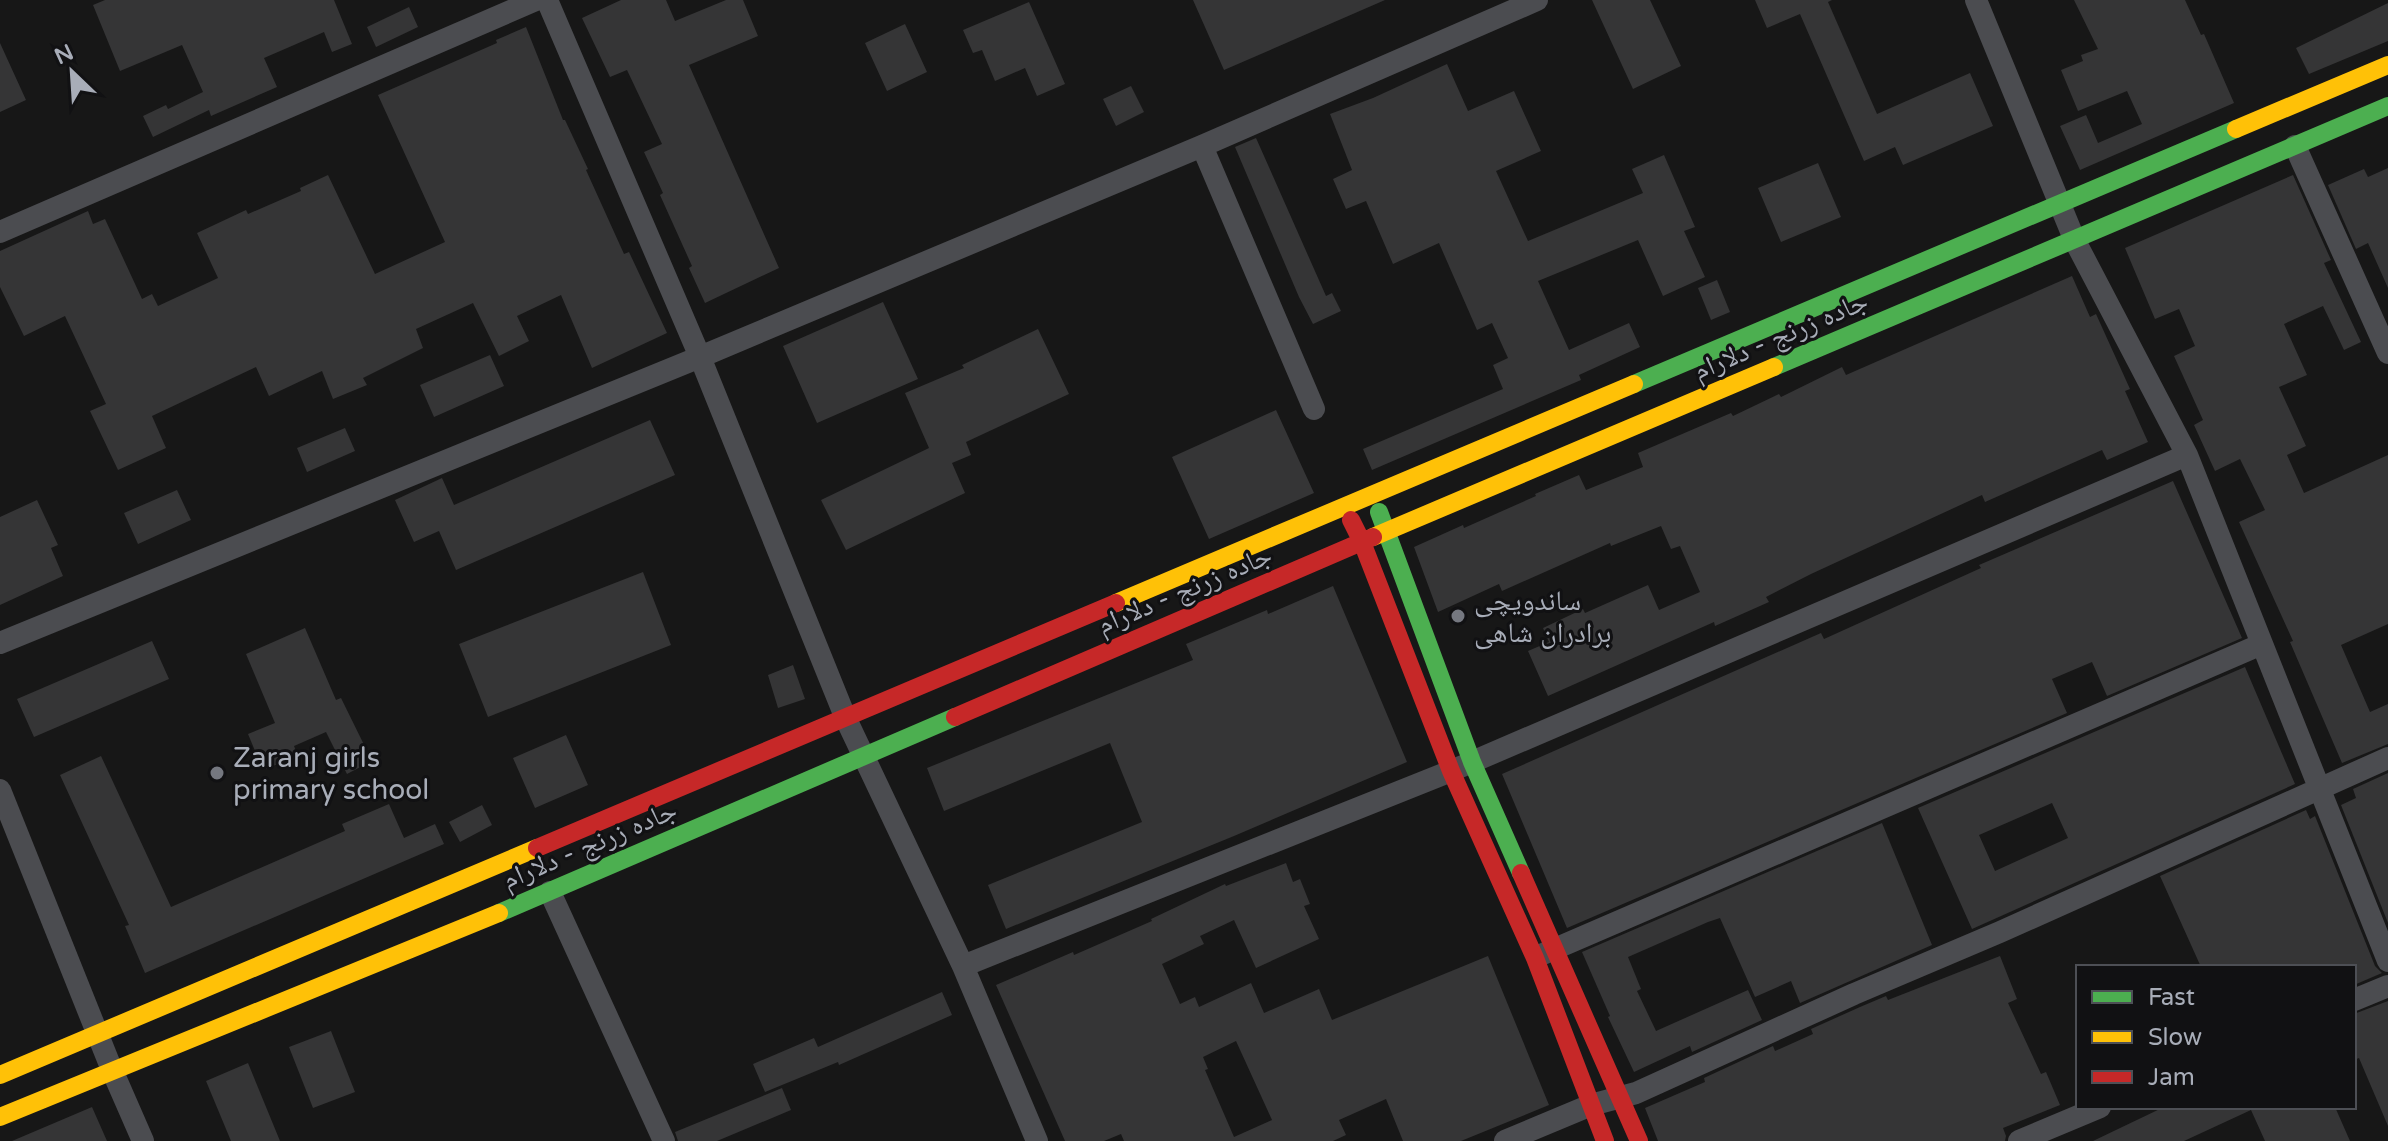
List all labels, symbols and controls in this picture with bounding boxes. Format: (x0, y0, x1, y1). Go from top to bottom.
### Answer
north arrow (32, 32, 112, 112)
text: N (50, 39, 77, 70)
street label: جاده زرنج - دلارام (1688, 284, 1873, 389)
street label: جاده زرنج - دلارام (1092, 538, 1277, 643)
place label: ساندویچی برادران شاهی (1474, 584, 1611, 650)
marker: ساندویچی برادران شاهی (1449, 607, 1467, 625)
place label: Zaranj girls primary school (233, 741, 429, 807)
marker: Zaranj girls primary school (208, 764, 226, 782)
street label: جاده زرنج - دلارام (497, 793, 682, 898)
legend (2076, 965, 2356, 1109)
text: Fast (2148, 983, 2195, 1012)
text: Slow (2148, 1023, 2202, 1052)
text: Jam (2148, 1063, 2195, 1092)

